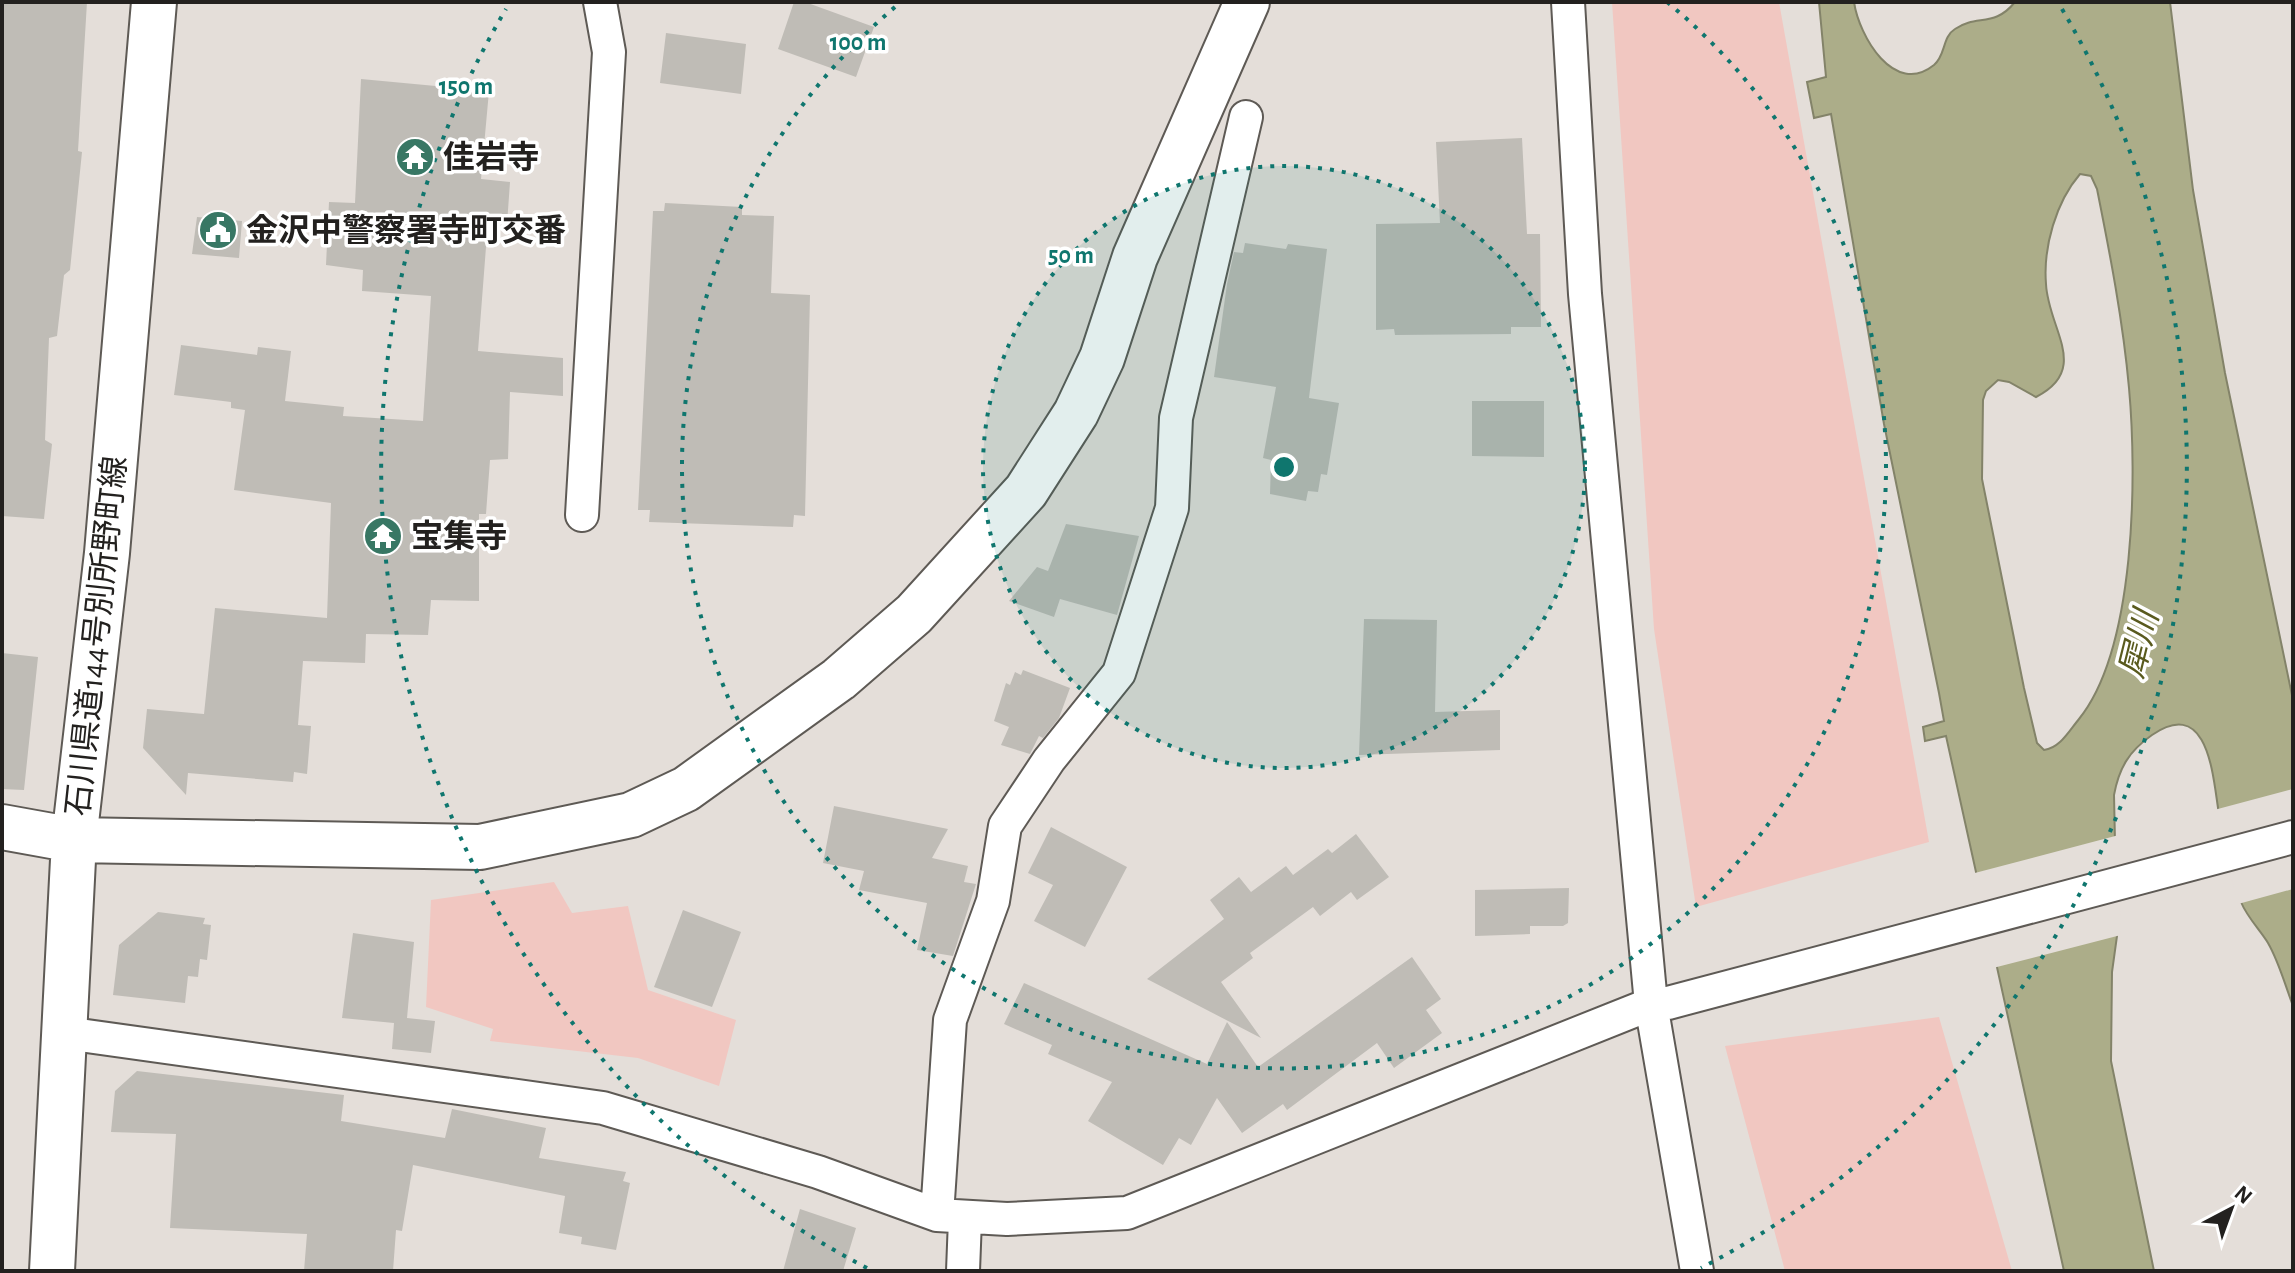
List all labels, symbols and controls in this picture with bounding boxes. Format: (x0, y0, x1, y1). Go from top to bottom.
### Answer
text: 100 m (830, 31, 886, 55)
text: 150 m (439, 75, 493, 99)
temple icon: 佳岩寺 (394, 136, 436, 178)
place label: 佳岩寺 (443, 140, 539, 174)
public building icon: 金沢中警察署寺町交番 (197, 209, 239, 251)
place label: 金沢中警察署寺町交番 (246, 213, 566, 247)
text: 50 m (1048, 244, 1094, 268)
centre of rings (1270, 453, 1298, 481)
street label: 石川県道144号別所野町線 (60, 454, 132, 818)
temple icon: 宝集寺 (362, 515, 404, 557)
place label: 宝集寺 (411, 519, 507, 553)
water label: 犀川 (2115, 604, 2165, 682)
north arrow (2191, 1169, 2271, 1249)
text: N (2230, 1181, 2256, 1208)

